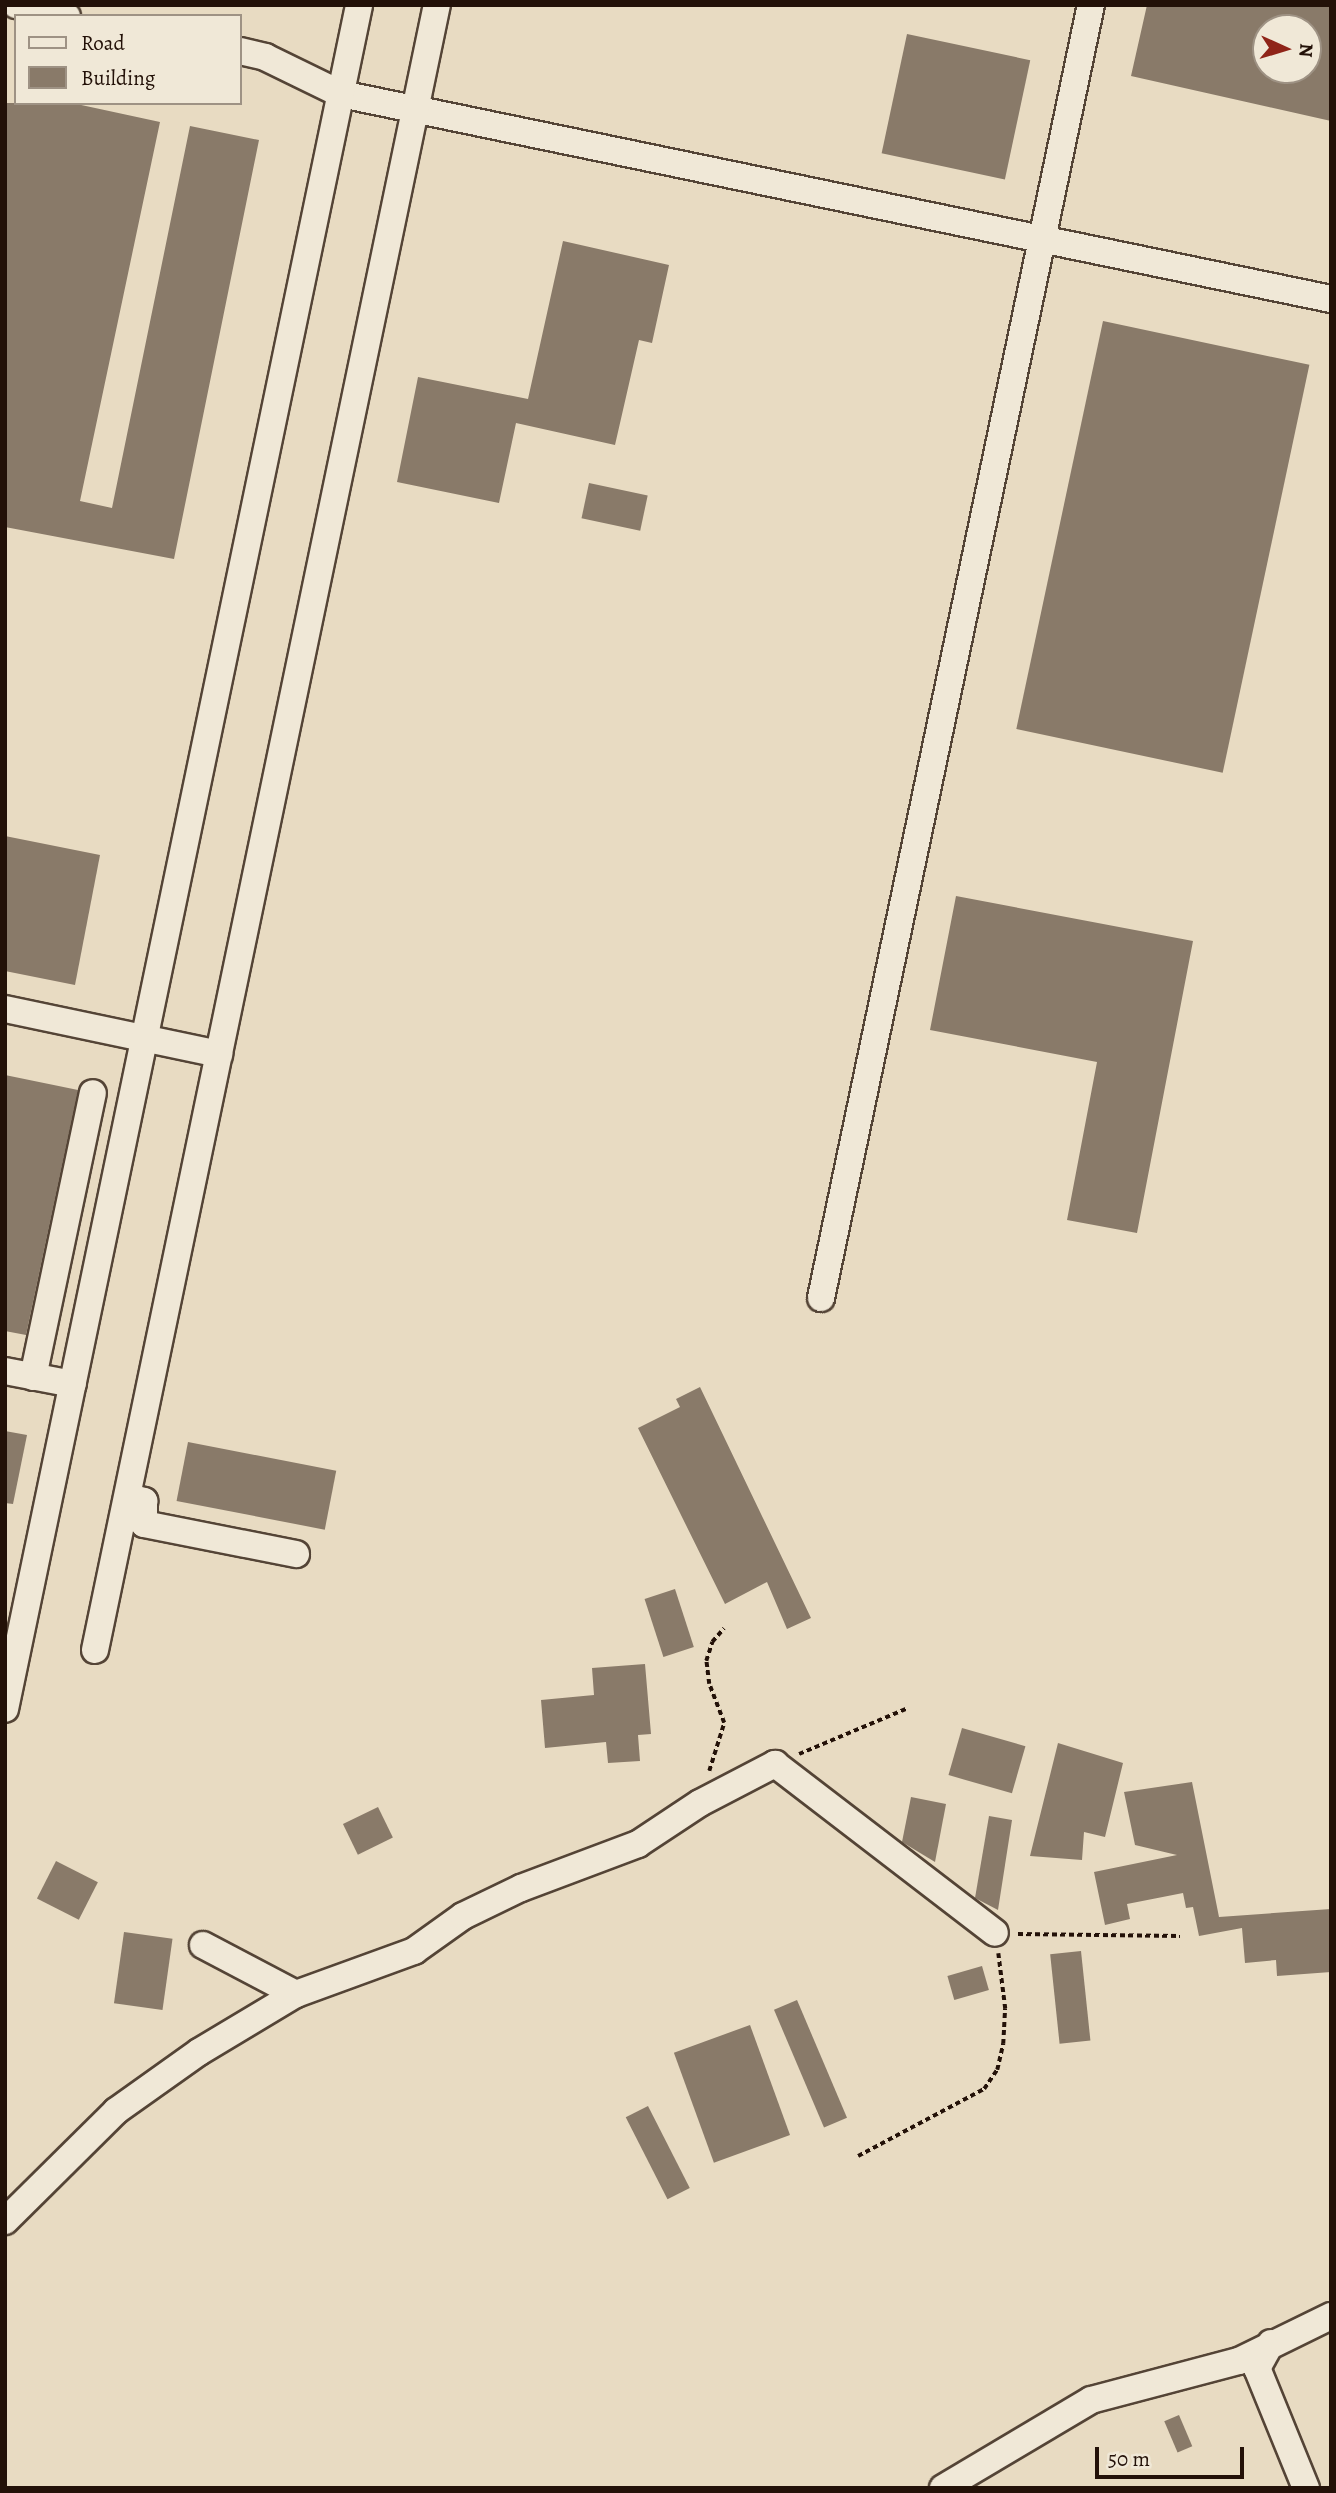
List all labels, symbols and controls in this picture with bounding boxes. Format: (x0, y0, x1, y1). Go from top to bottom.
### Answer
legend (14, 14, 242, 105)
north arrow (1252, 14, 1322, 84)
text: Road (81, 29, 125, 57)
text: N (1293, 43, 1319, 58)
text: Building (81, 64, 155, 92)
scale bar (1098, 2434, 1247, 2478)
text: 50 m (1108, 2445, 1150, 2473)

